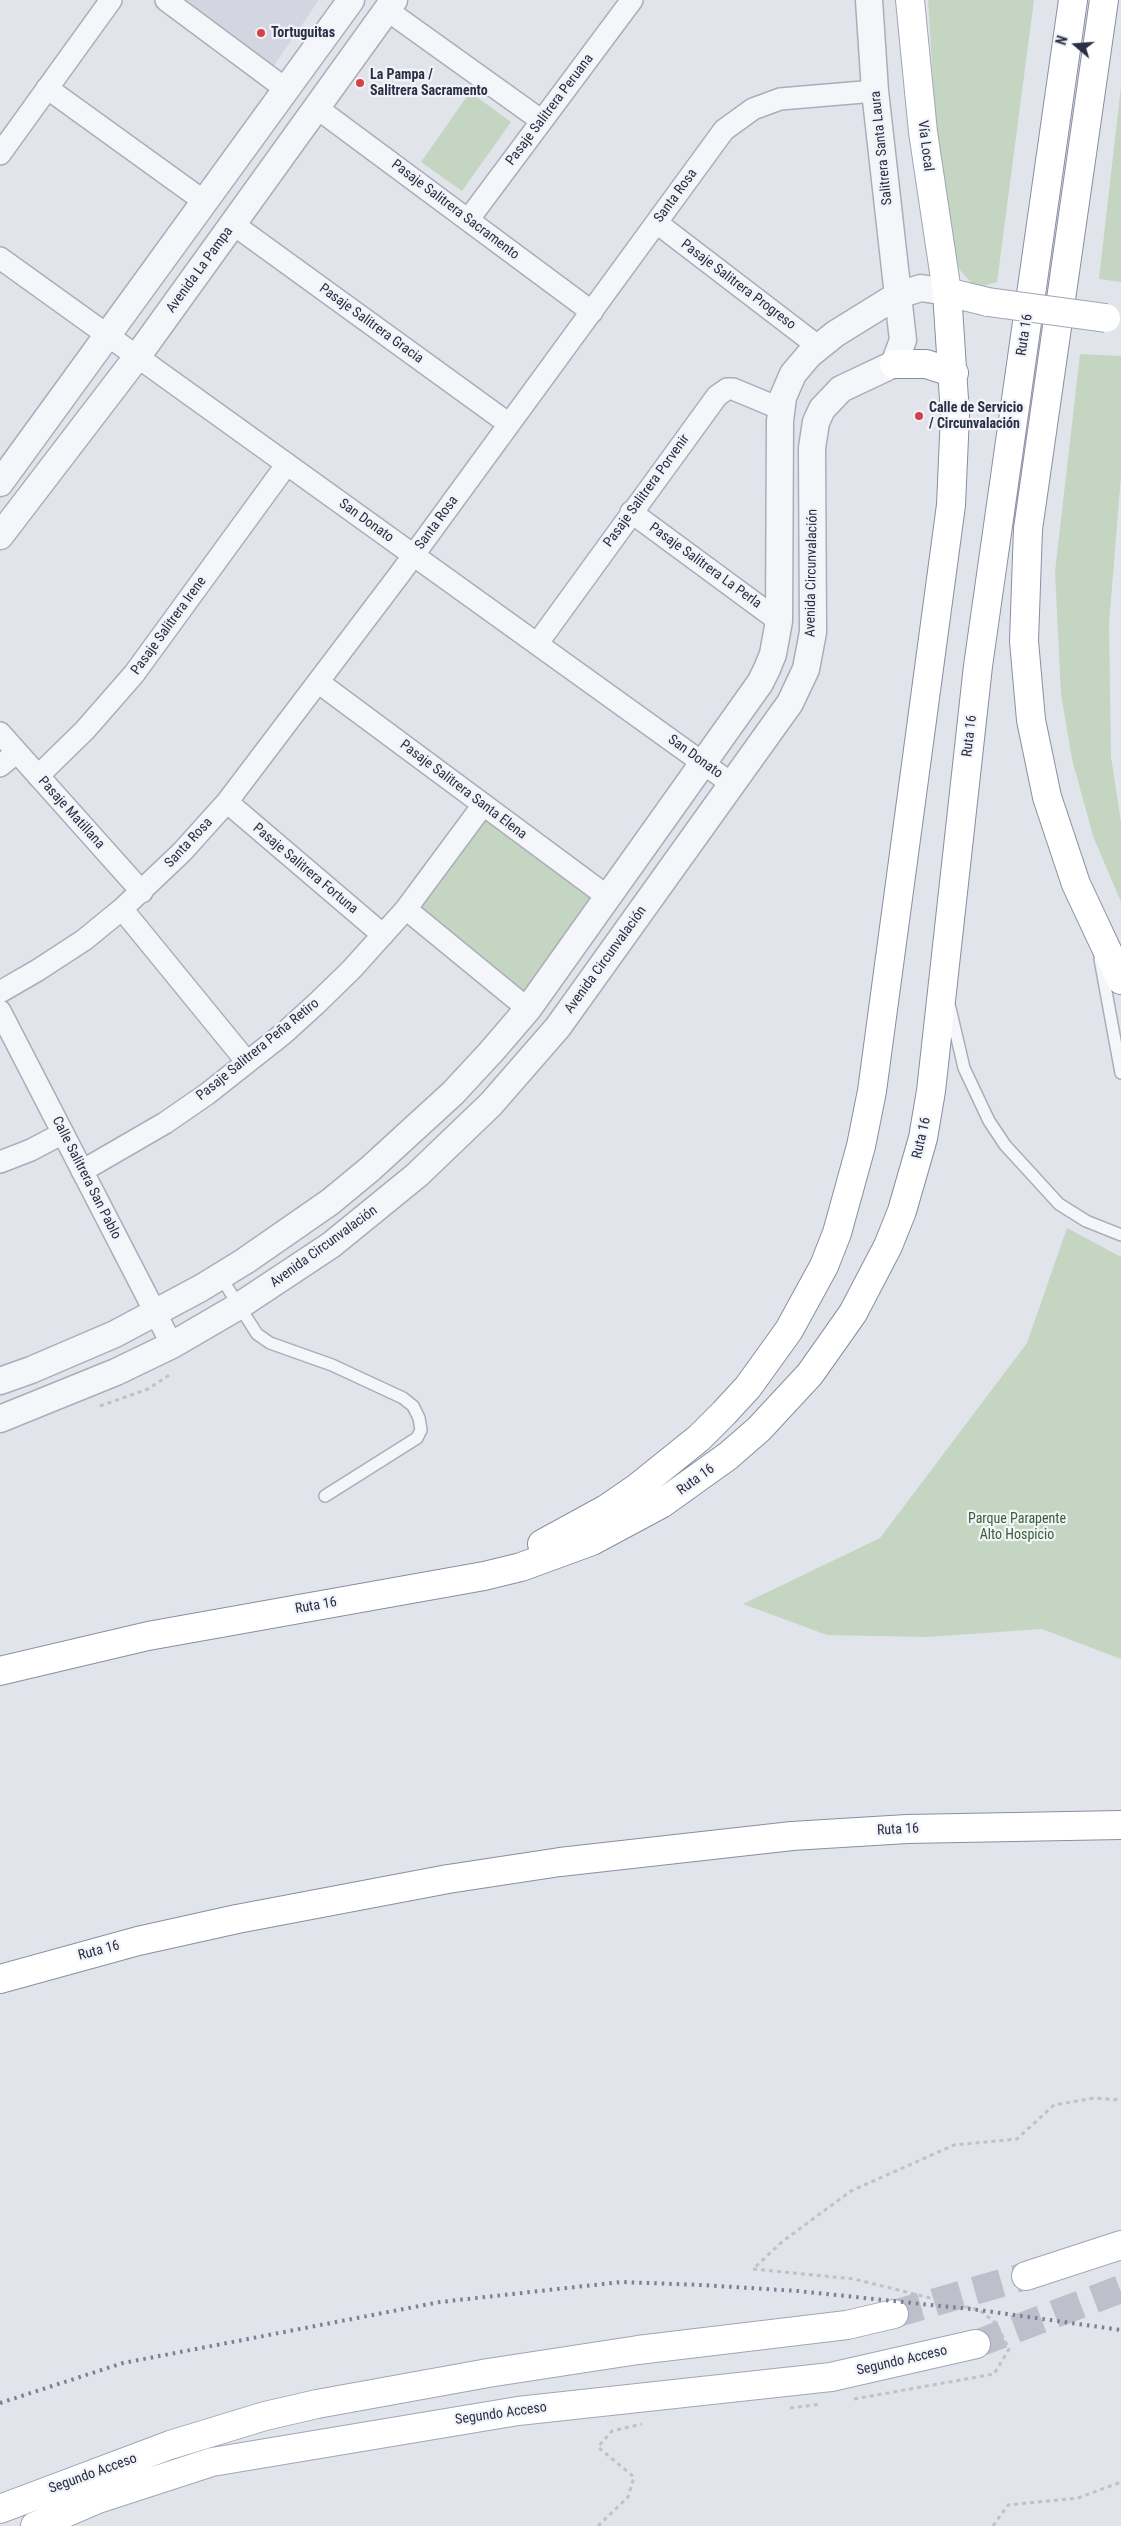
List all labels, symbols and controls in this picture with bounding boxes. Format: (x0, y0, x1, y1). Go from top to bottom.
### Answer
north arrow (1051, 20, 1101, 70)
place label: Tortuguitas (271, 25, 335, 41)
marker: Tortuguitas (255, 27, 267, 39)
text: N (1053, 34, 1071, 47)
street label: Pasaje Salitrera Peruana (503, 51, 597, 169)
place label: La Pampa / Salitrera Sacramento (370, 67, 488, 100)
marker: La Pampa / Salitrera Sacramento (354, 77, 366, 89)
street label: Salitrera Santa Laura (868, 90, 896, 206)
street label: Vía Local (914, 120, 936, 172)
street label: Pasaje Salitrera Sacramento (388, 156, 522, 264)
street label: Santa Rosa (651, 166, 701, 226)
street label: Avenida La Pampa (163, 224, 237, 316)
street label: Pasaje Salitrera Progreso (677, 236, 799, 334)
street label: Pasaje Salitrera Gracia (316, 280, 426, 368)
street label: Ruta 16 (1013, 313, 1037, 357)
place label: Calle de Servicio / Circunvalación (929, 400, 1023, 432)
marker: Calle de Servicio / Circunvalación (913, 410, 925, 422)
street label: Pasaje Salitrera Porvenir (600, 431, 694, 551)
street label: Santa Rosa (412, 493, 462, 553)
street label: San Donato (335, 496, 397, 546)
street label: Avenida Circunvalación (802, 509, 822, 637)
street label: Pasaje Salitrera La Perla (646, 520, 764, 612)
street label: Pasaje Salitrera Irene (128, 574, 210, 678)
street label: Ruta 16 (959, 714, 981, 758)
street label: San Donato (664, 732, 726, 782)
street label: Pasaje Salitrera Santa Elena (396, 737, 530, 843)
street label: Pasaje Matillana (34, 773, 108, 853)
street label: Santa Rosa (162, 814, 216, 872)
street label: Pasaje Salitrera Fortuna (249, 820, 361, 918)
street label: Avenida Circunvalación (561, 903, 651, 1017)
street label: Pasaje Salitrera Peña Retiro (193, 995, 323, 1105)
street label: Calle Salitrera San Pablo (48, 1114, 124, 1242)
street label: Ruta 16 (909, 1116, 935, 1160)
street label: Avenida Circunvalación (267, 1202, 381, 1292)
street label: Ruta 16 (674, 1461, 718, 1499)
park label: Parque Parapente Alto Hospicio (968, 1511, 1066, 1544)
street label: Ruta 16 (294, 1594, 338, 1618)
street label: Ruta 16 (877, 1821, 919, 1839)
street label: Ruta 16 (77, 1937, 121, 1965)
street label: Segundo Acceso (855, 2342, 949, 2380)
street label: Segundo Acceso (454, 2399, 548, 2429)
street label: Segundo Acceso (47, 2450, 139, 2498)

